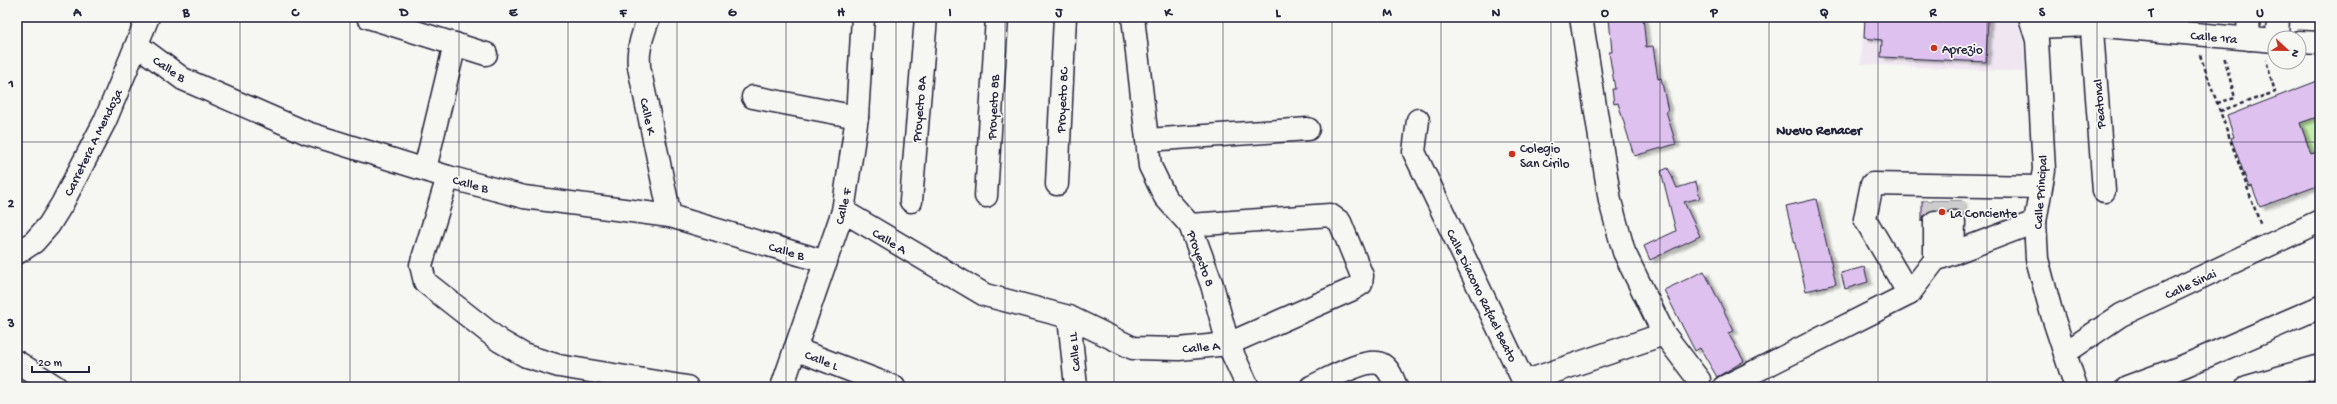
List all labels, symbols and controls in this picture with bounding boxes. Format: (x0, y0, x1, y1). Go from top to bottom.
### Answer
text: A (72, 6, 82, 21)
text: B (182, 6, 191, 21)
text: C (290, 6, 300, 21)
text: D (399, 6, 409, 21)
text: E (509, 6, 518, 21)
text: F (619, 6, 628, 21)
text: G (728, 6, 737, 21)
text: H (837, 6, 845, 21)
text: I (948, 6, 952, 21)
text: J (1055, 6, 1064, 21)
text: K (1163, 6, 1173, 21)
text: L (1276, 6, 1282, 21)
text: M (1382, 6, 1392, 21)
text: N (1492, 6, 1501, 21)
text: O (1601, 6, 1609, 21)
text: P (1709, 6, 1718, 21)
text: Q (1820, 6, 1829, 21)
text: R (1929, 6, 1938, 21)
text: S (2039, 6, 2046, 21)
text: T (2147, 6, 2154, 21)
text: U (2256, 6, 2264, 21)
street label: Calle 1ra (2190, 29, 2239, 48)
north arrow (2267, 30, 2307, 70)
marker: Aprezio (1929, 43, 1939, 53)
place label: Aprezio (1942, 43, 1983, 58)
text: N (2288, 47, 2301, 59)
street label: Calle B (149, 54, 188, 87)
street label: Proyecto 8C (1054, 66, 1073, 134)
street label: Proyecto 8A (910, 74, 931, 144)
street label: Proyecto 8B (985, 74, 1004, 141)
text: 1 (7, 77, 14, 92)
street label: Peatonal (2091, 79, 2110, 130)
street label: Carretera A Mendoza (62, 87, 127, 199)
street label: Calle K (635, 97, 658, 138)
district label: Nuevo Renacer (1776, 123, 1864, 140)
place label: Colegio San Cirilo (1520, 142, 1570, 172)
marker: Colegio San Cirilo (1507, 149, 1517, 159)
street label: Calle Principal (2031, 154, 2052, 230)
street label: Calle B (451, 173, 490, 197)
street label: Calle F (833, 186, 856, 226)
text: 2 (8, 197, 15, 212)
marker: La Conciente (1937, 207, 1947, 217)
place label: La Conciente (1950, 207, 2017, 222)
street label: Calle A (869, 226, 910, 259)
street label: Calle Diacono Rafael Beato (1442, 227, 1520, 365)
street label: Proyecto 8 (1182, 228, 1217, 289)
street label: Calle B (767, 240, 806, 265)
street label: Calle Sinai (2163, 267, 2219, 304)
text: 3 (7, 317, 15, 332)
street label: Calle LL (1066, 330, 1085, 372)
street label: Calle A (1182, 339, 1222, 358)
scale bar (32, 348, 89, 374)
street label: Calle L (802, 348, 841, 375)
text: 20 m (38, 357, 63, 371)

